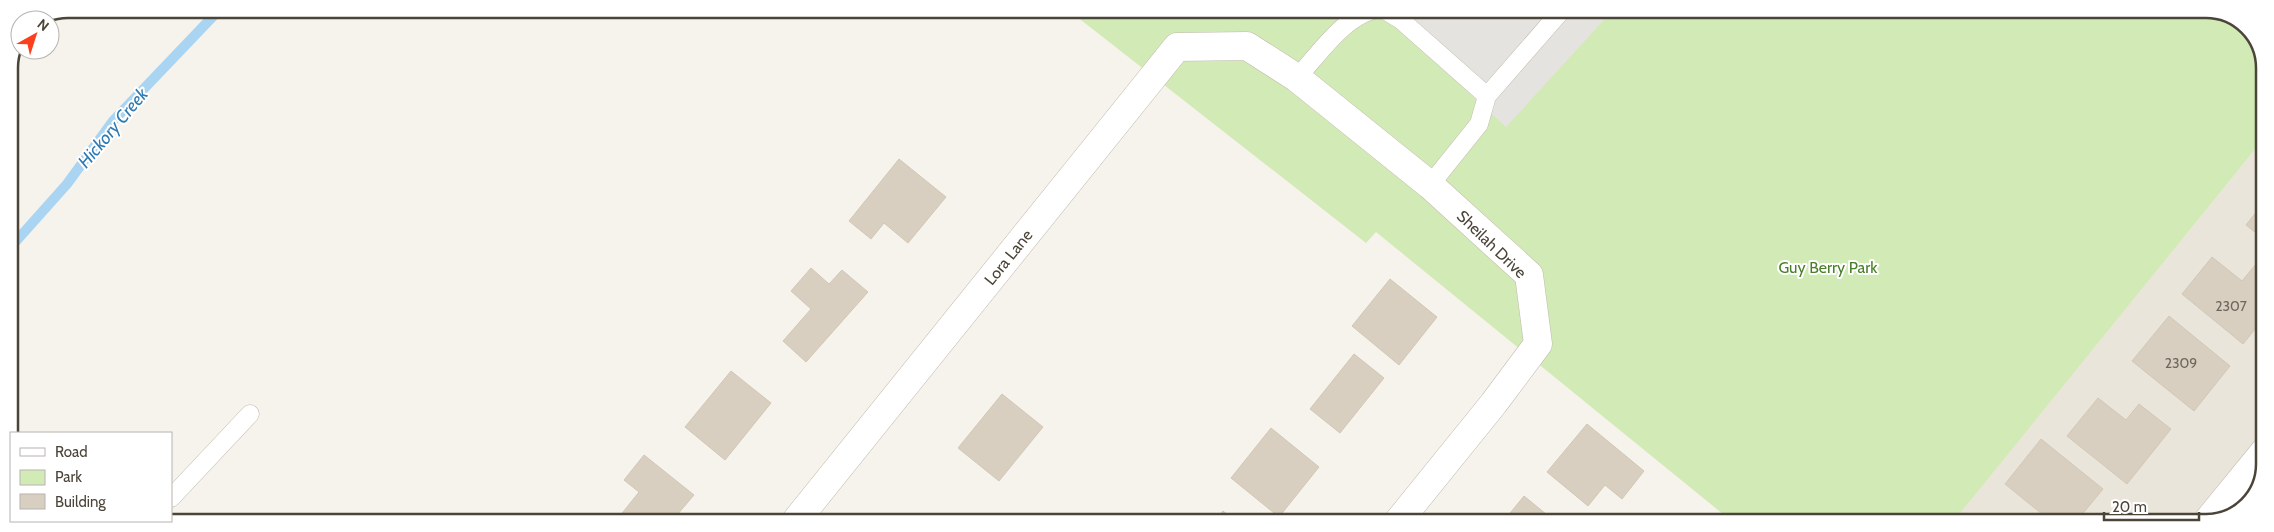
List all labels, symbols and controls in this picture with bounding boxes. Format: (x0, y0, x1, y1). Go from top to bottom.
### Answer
north arrow (10, 10, 60, 60)
text: N (34, 15, 53, 35)
water label: Hickory Creek (73, 83, 154, 172)
street label: Sheilah Drive (1453, 207, 1530, 282)
street label: Lora Lane (980, 226, 1036, 289)
park label: Guy Berry Park (1778, 258, 1878, 277)
house number: 2307 (2215, 297, 2247, 315)
house number: 2309 (2165, 354, 2197, 372)
legend (10, 432, 172, 522)
text: Road (55, 443, 88, 461)
text: Park (55, 468, 82, 486)
scale bar (2104, 490, 2199, 522)
text: Building (55, 493, 106, 511)
text: 20 m (2112, 498, 2147, 516)

